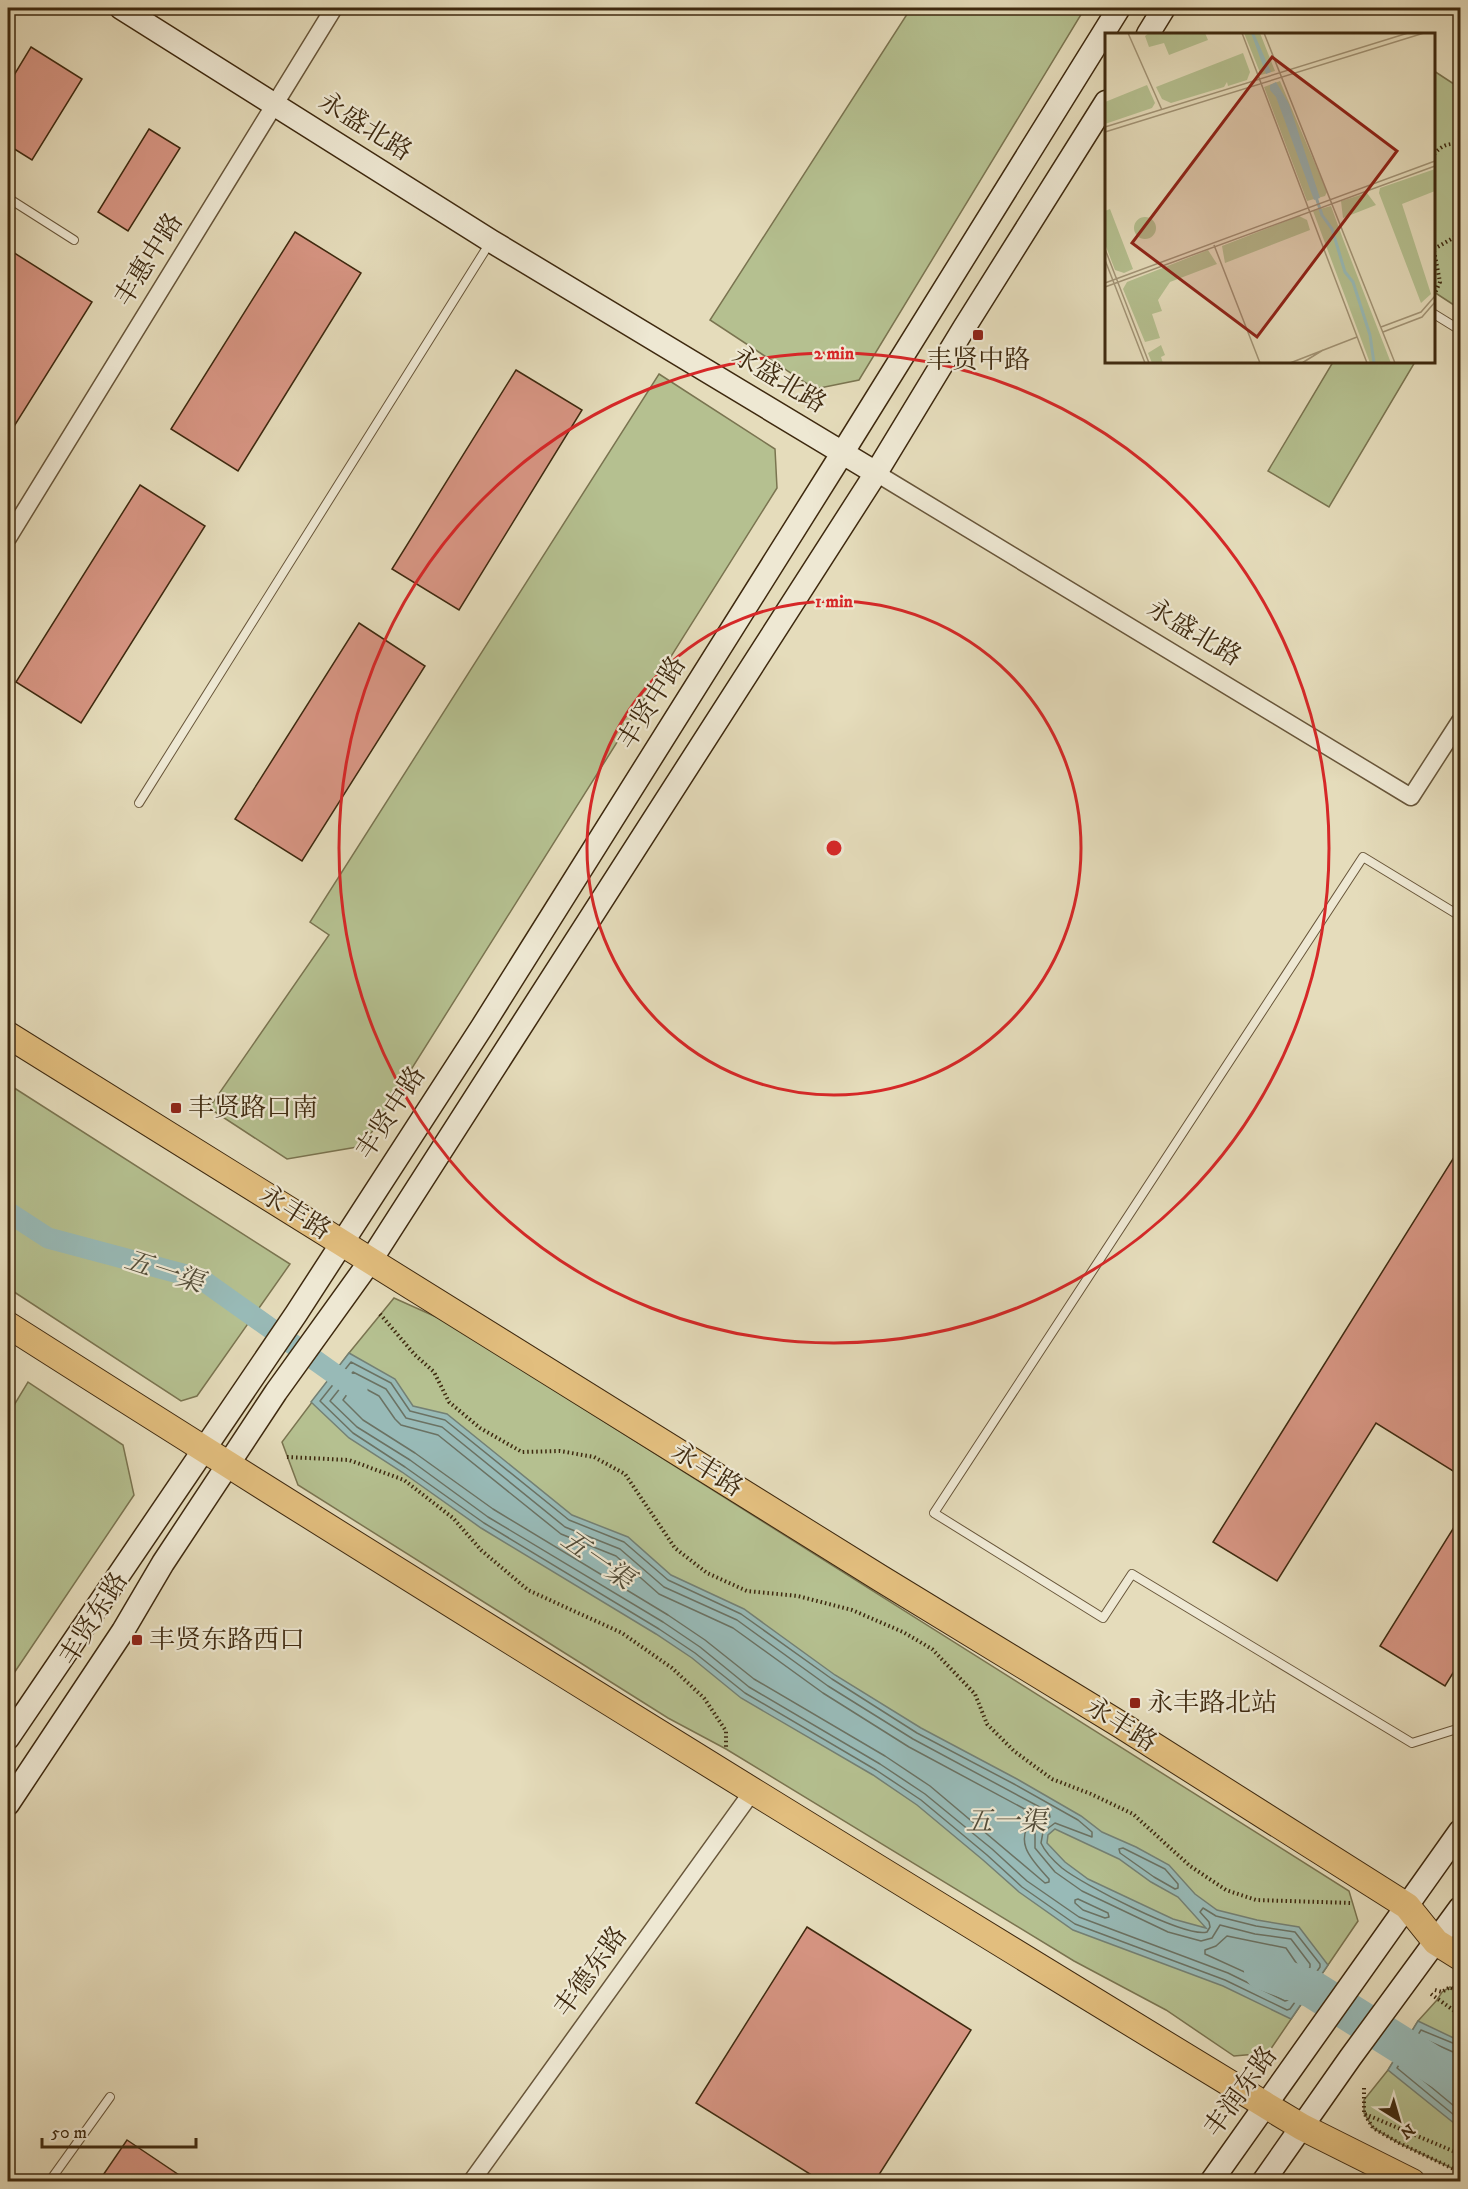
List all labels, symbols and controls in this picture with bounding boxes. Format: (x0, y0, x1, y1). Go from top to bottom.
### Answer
inset map (1105, 33, 1435, 363)
street label: 永盛北路 (312, 85, 418, 169)
street label: 丰惠中路 (107, 207, 191, 313)
marker: 丰贤中路 (971, 328, 985, 342)
street label: 永盛北路 (726, 339, 832, 421)
text: 2 min (814, 343, 855, 365)
place label: 丰贤中路 (926, 344, 1030, 377)
text: 1 min (815, 591, 854, 613)
street label: 永盛北路 (1141, 592, 1247, 674)
street label: 丰贤中路 (610, 650, 694, 756)
centre of rings (824, 838, 844, 858)
street label: 丰贤中路 (349, 1060, 433, 1166)
place label: 丰贤路口南 (188, 1092, 318, 1125)
marker: 丰贤路口南 (169, 1101, 183, 1115)
street label: 永丰路 (253, 1178, 337, 1248)
water label: 五一渠 (120, 1243, 212, 1302)
street label: 永丰路 (665, 1435, 749, 1505)
water label: 五一渠 (554, 1523, 643, 1599)
street label: 丰贤东路 (52, 1566, 136, 1672)
place label: 丰贤东路西口 (149, 1624, 305, 1657)
marker: 丰贤东路西口 (130, 1633, 144, 1647)
place label: 永丰路北站 (1147, 1687, 1277, 1720)
street label: 永丰路 (1079, 1690, 1163, 1760)
marker: 永丰路北站 (1128, 1696, 1142, 1710)
water label: 五一渠 (966, 1805, 1050, 1839)
street label: 丰德东路 (547, 1920, 635, 2024)
street label: 丰润东路 (1197, 2040, 1285, 2144)
north arrow (1369, 2090, 1429, 2150)
scale bar (42, 2111, 196, 2149)
text: N (1396, 2119, 1419, 2143)
text: 50 m (51, 2122, 87, 2144)

